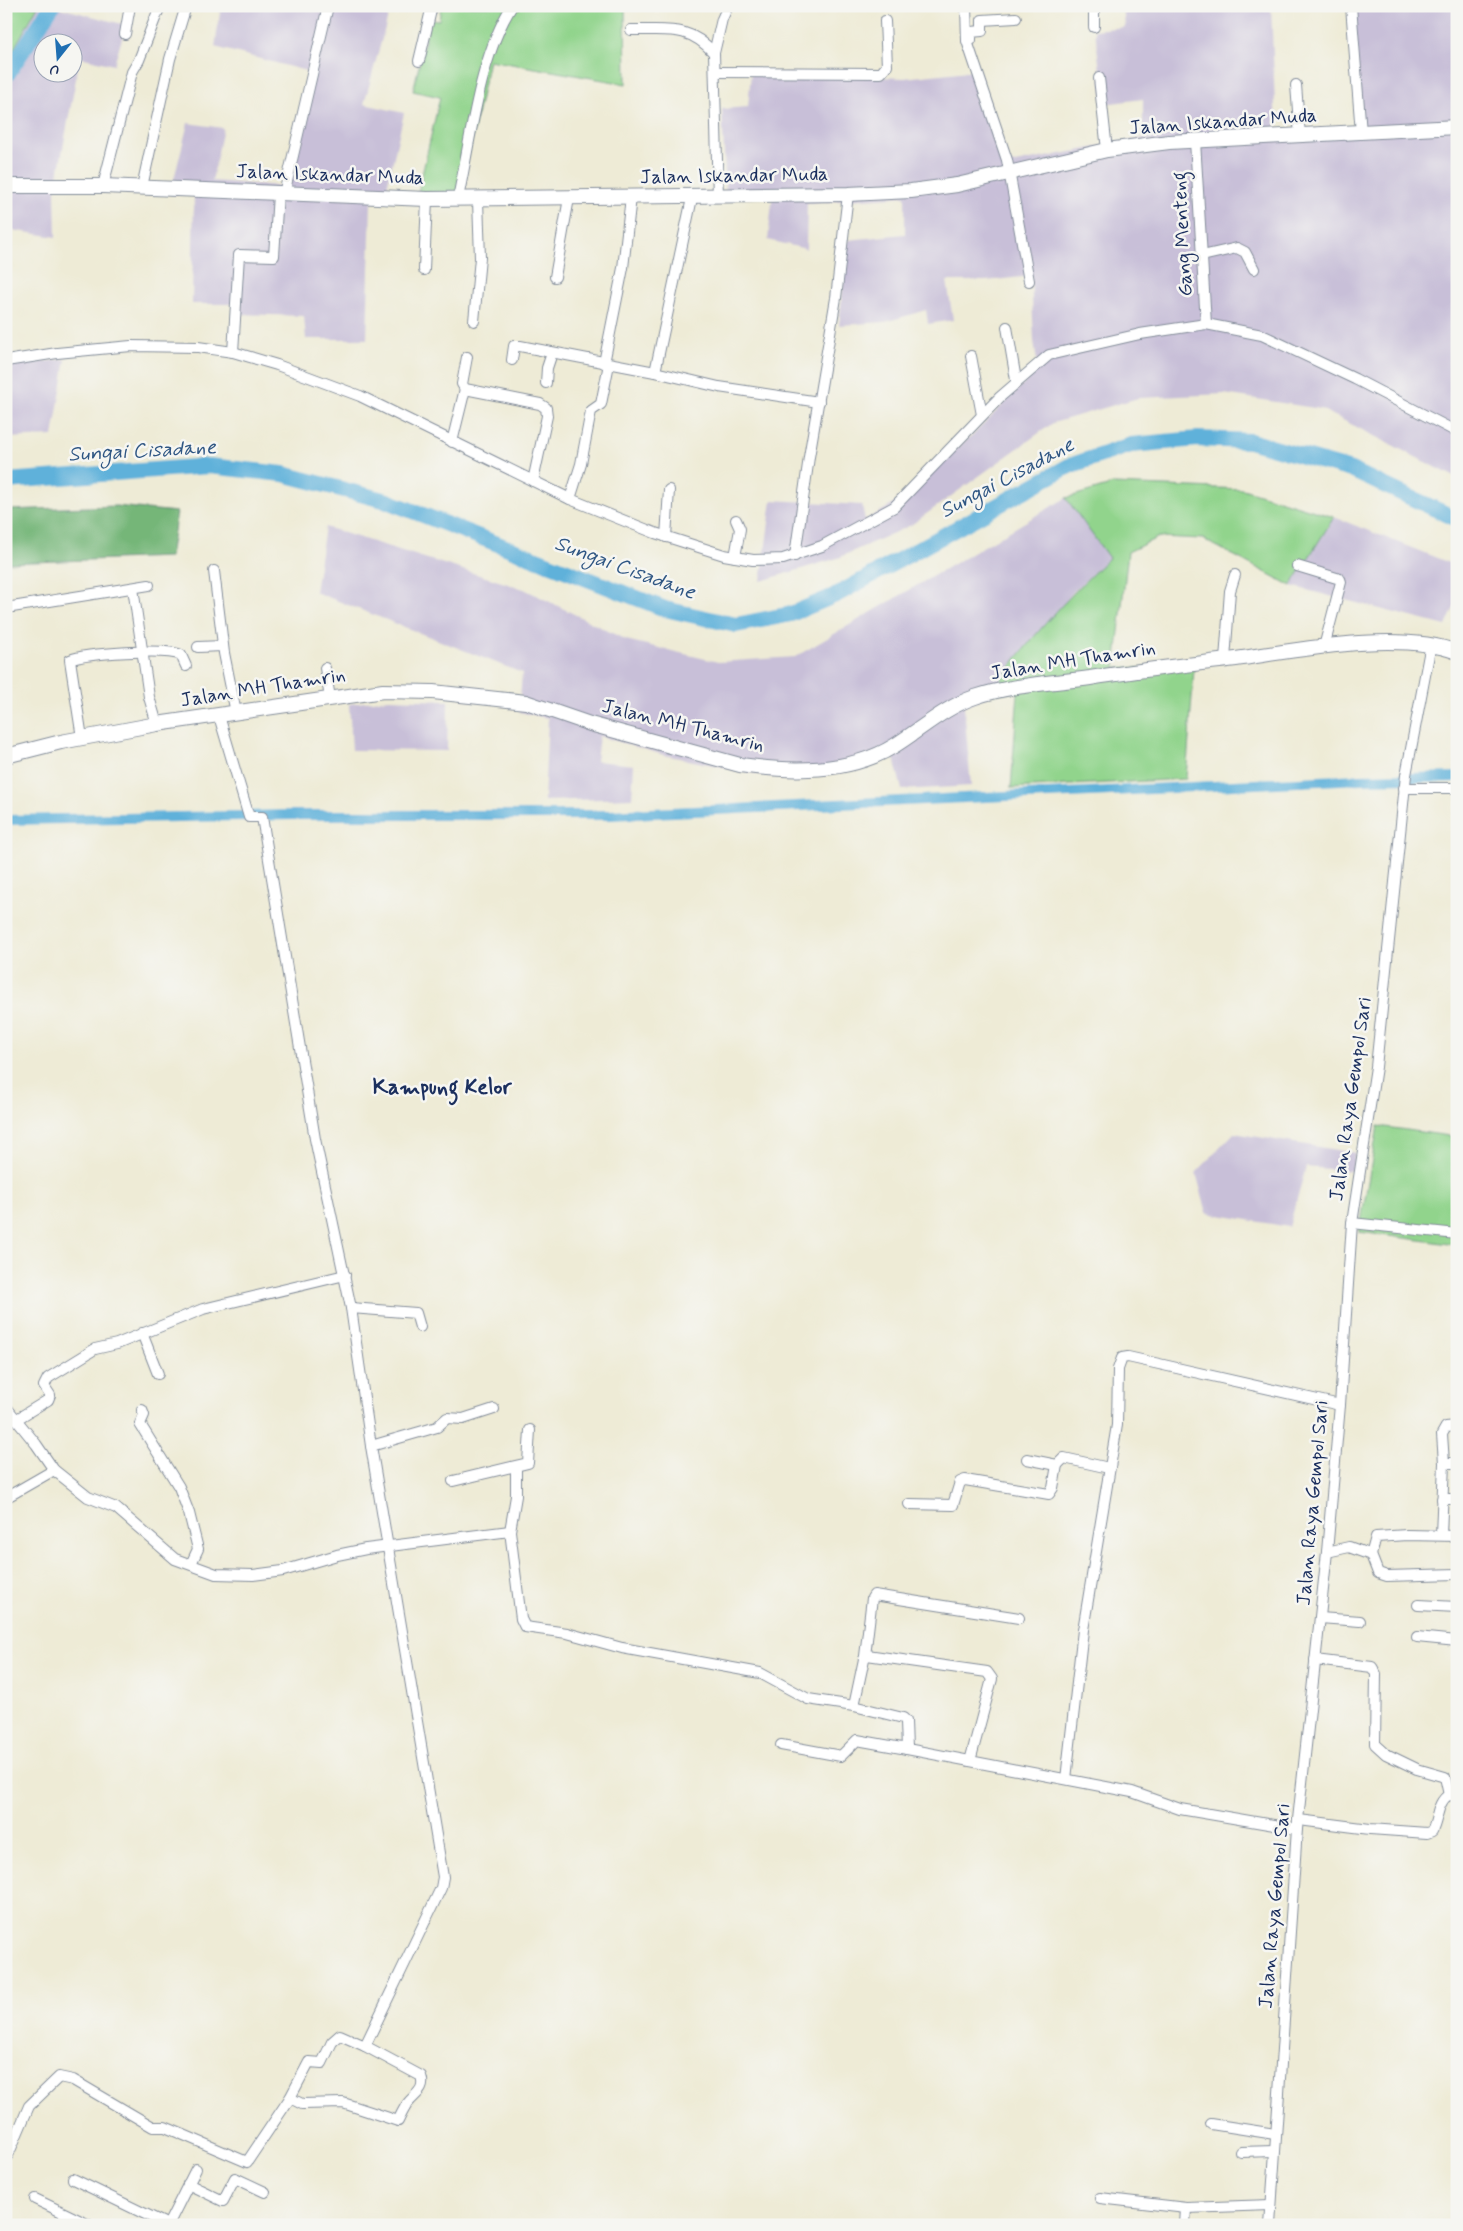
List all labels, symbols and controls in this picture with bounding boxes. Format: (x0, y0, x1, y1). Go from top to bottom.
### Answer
north arrow (32, 32, 82, 82)
text: U (48, 60, 61, 79)
street label: Jalan Iskandar Muda (1128, 102, 1318, 142)
street label: Jalan Iskandar Muda (235, 158, 425, 192)
street label: Jalan Iskandar Muda (640, 161, 828, 191)
street label: Gang Menteng (1166, 171, 1202, 297)
water label: Sungai Cisadane (935, 431, 1080, 527)
water label: Sungai Cisadane (67, 433, 217, 471)
water label: Sungai Cisadane (550, 530, 700, 609)
street label: Jalan MH Thamrin (989, 635, 1157, 687)
street label: Jalan MH Thamrin (179, 662, 347, 714)
street label: Jalan MH Thamrin (599, 693, 767, 759)
street label: Jalan Raya Gempol Sari (1323, 995, 1379, 1203)
district label: Kampung Kelor (372, 1074, 512, 1106)
street label: Jalan Raya Gempol Sari (1291, 1399, 1335, 1607)
street label: Jalan Raya Gempol Sari (1253, 1802, 1297, 2010)

